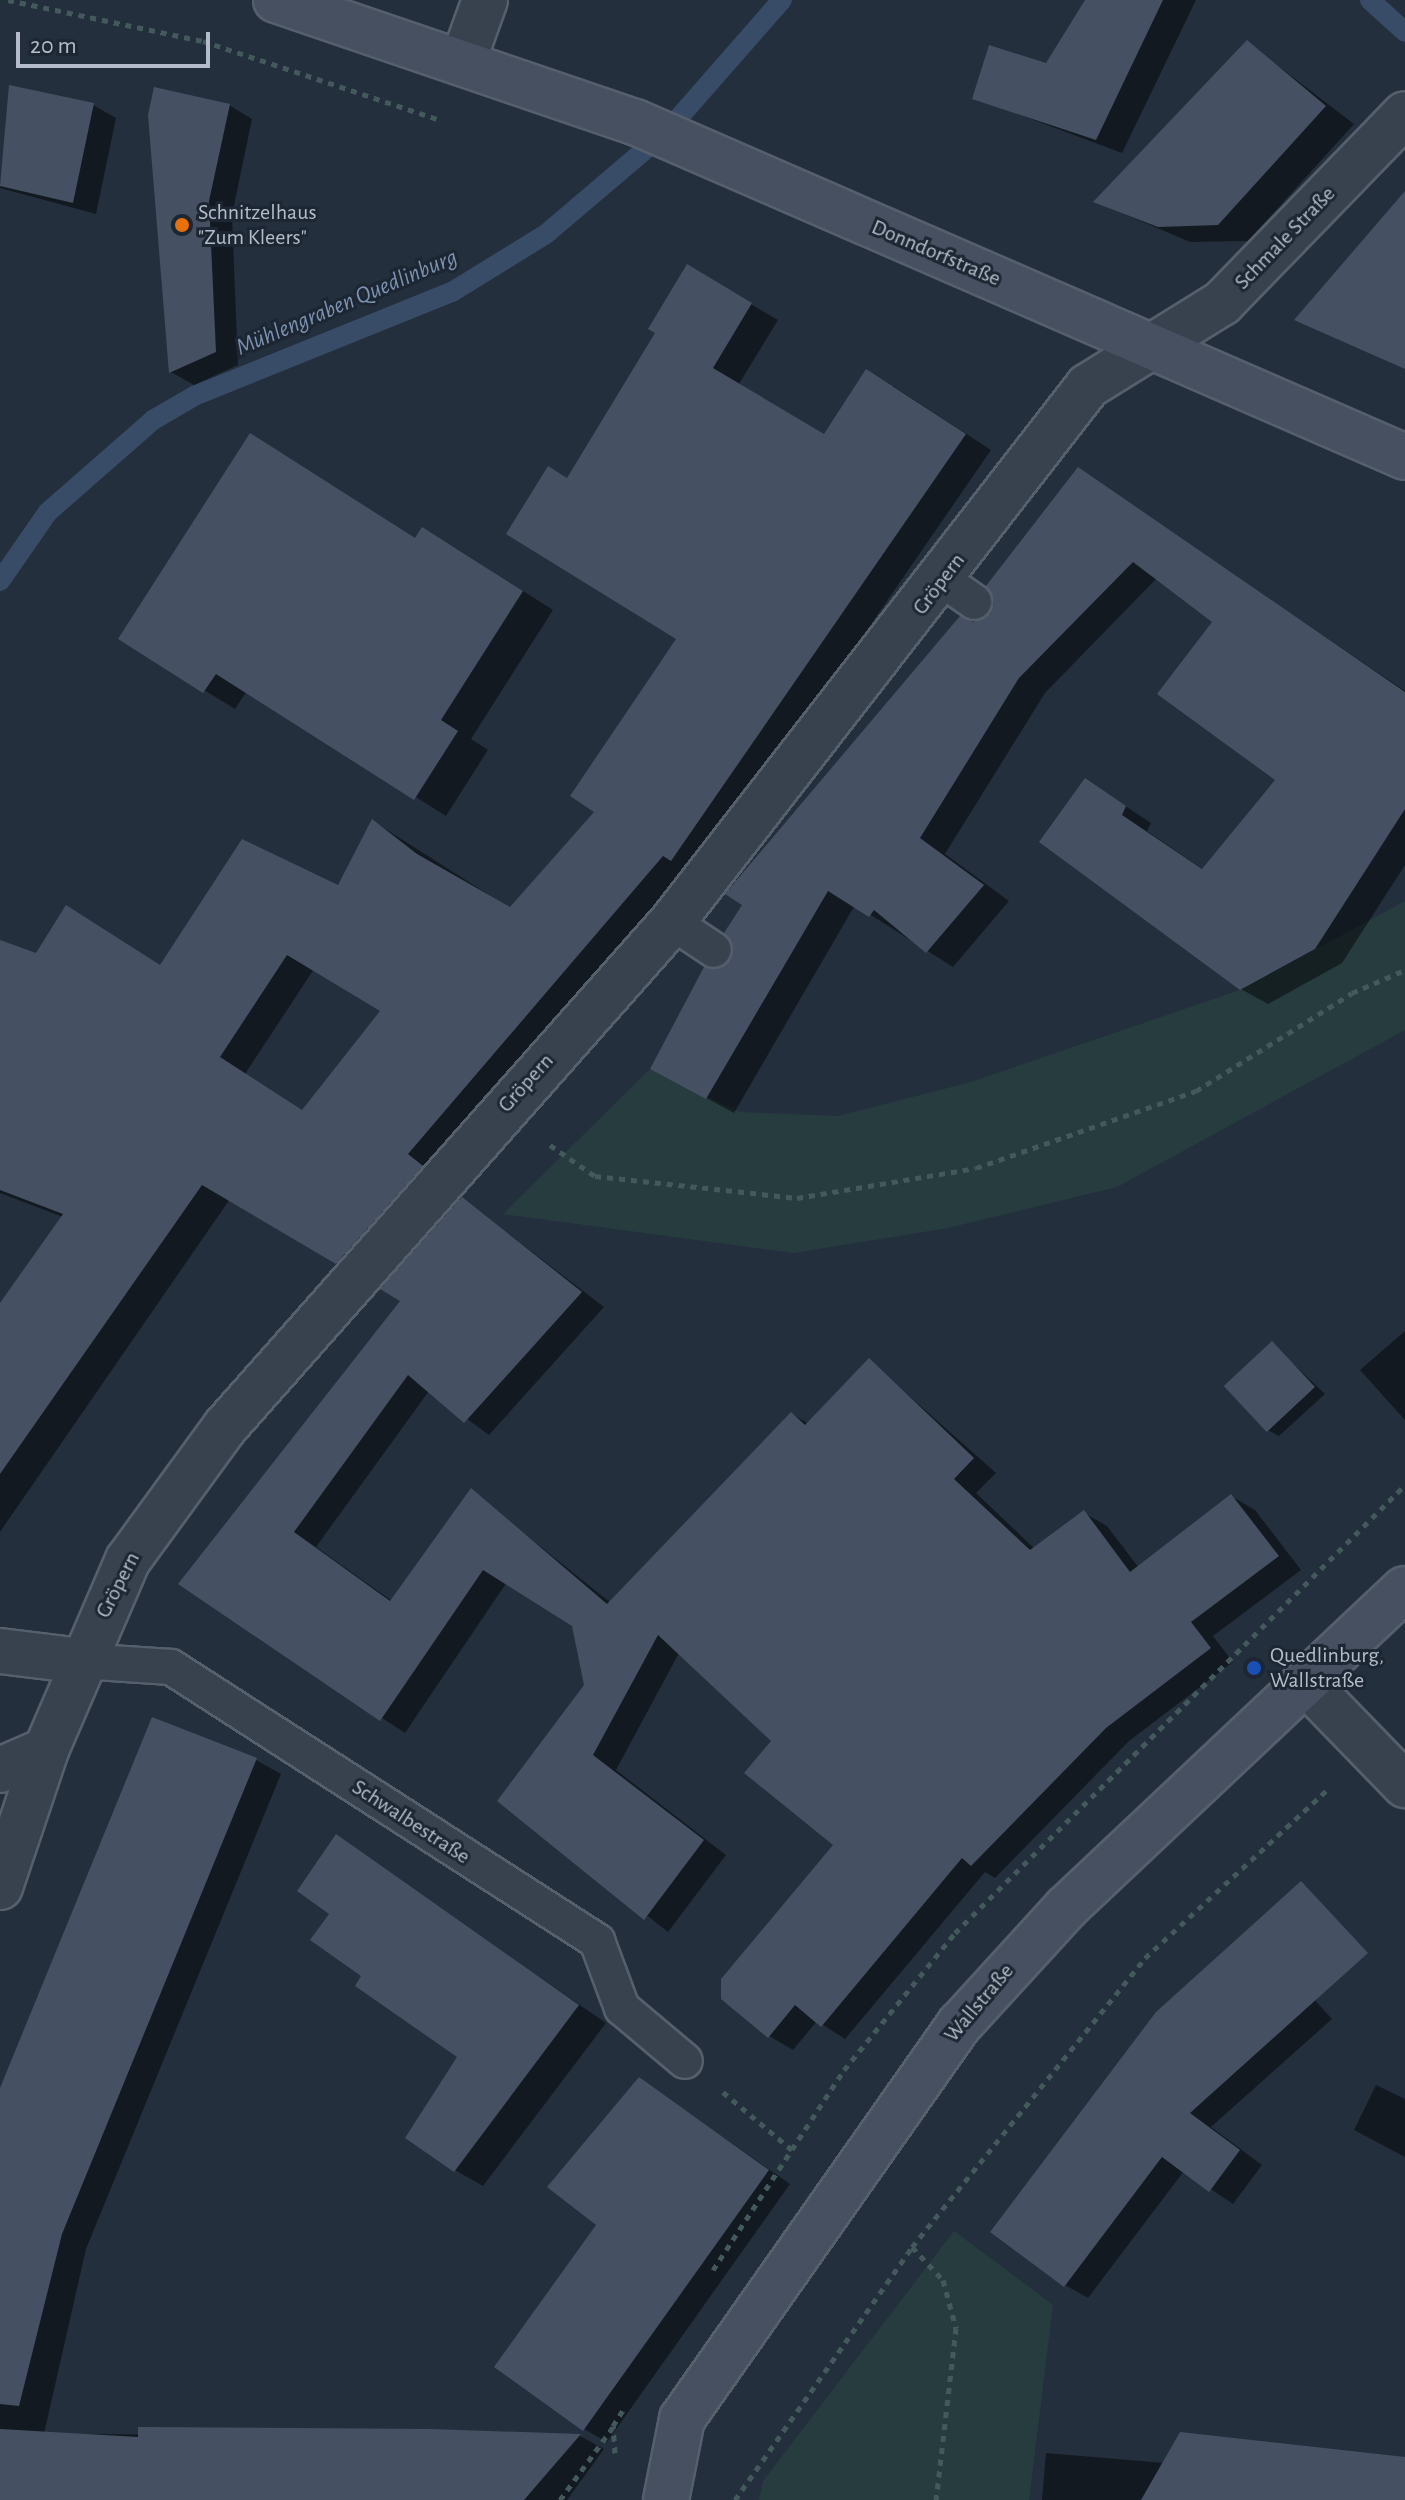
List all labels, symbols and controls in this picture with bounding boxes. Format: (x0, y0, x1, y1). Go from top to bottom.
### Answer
scale bar (20, 16, 214, 66)
text: 20 m (30, 34, 77, 58)
street label: Schmale Straße (1229, 181, 1341, 295)
place label: Schnitzelhaus "Zum Kleers" (198, 199, 317, 250)
street label: Donndorfstraße (868, 214, 1004, 292)
marker: Schnitzelhaus "Zum Kleers" (173, 216, 191, 234)
water label: Mühlengraben Quedlinburg (232, 243, 462, 363)
street label: Gröpern (907, 548, 971, 620)
street label: Gröpern (493, 1048, 559, 1118)
street label: Gröpern (90, 1548, 146, 1622)
place label: Quedlinburg, Wallstraße (1270, 1642, 1384, 1694)
marker: Quedlinburg, Wallstraße (1245, 1659, 1263, 1677)
street label: Schwalbestraße (347, 1774, 475, 1870)
street label: Wallstraße (939, 1959, 1019, 2047)

